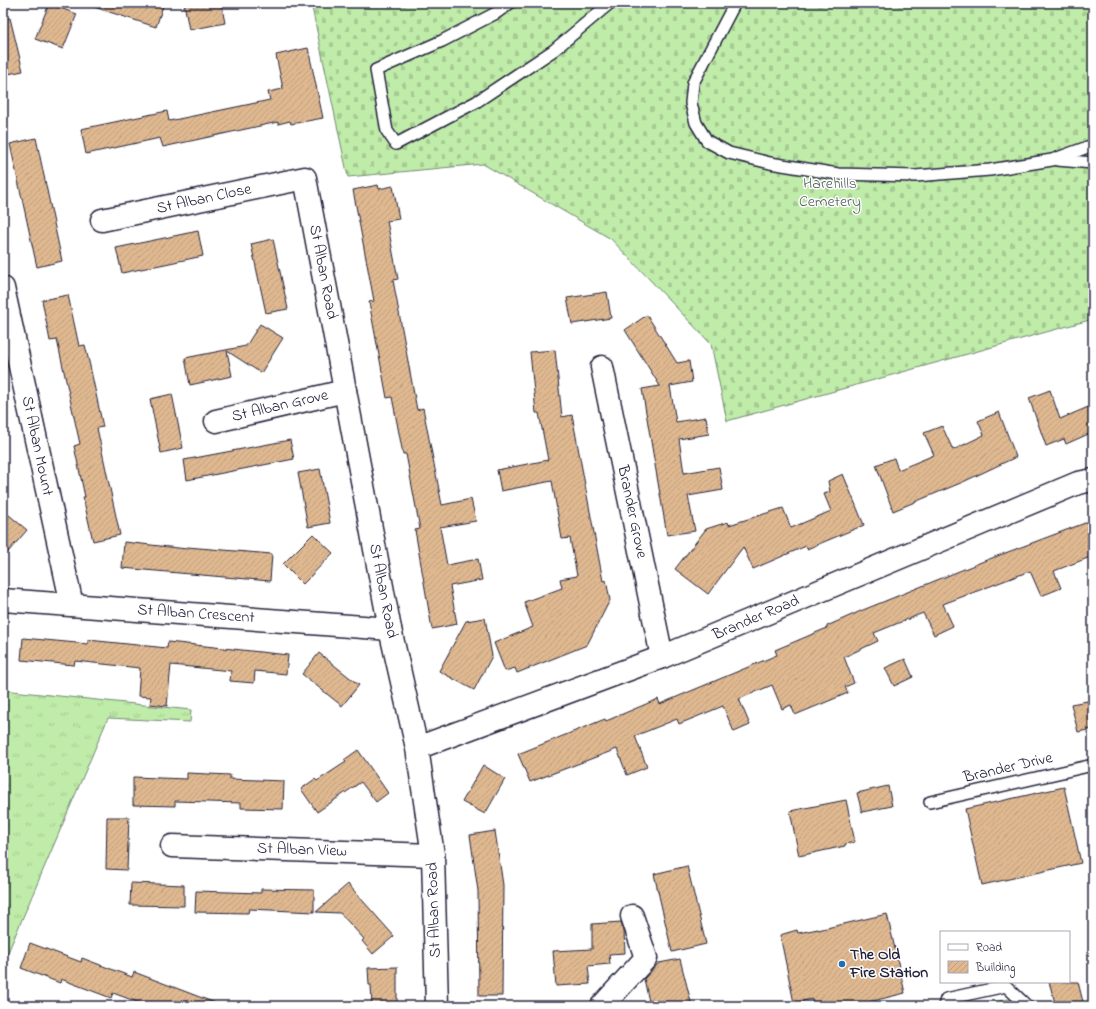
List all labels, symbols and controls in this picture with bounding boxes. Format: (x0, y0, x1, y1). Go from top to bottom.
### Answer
park label: Harehills Cemetery (799, 172, 861, 214)
street label: St Alban Close (154, 177, 254, 221)
street label: St Alban Road (302, 223, 344, 321)
street label: St Alban Grove (229, 383, 331, 429)
street label: St Alban Mount (15, 394, 59, 499)
street label: Brander Grove (610, 462, 654, 562)
street label: St Alban Road (362, 542, 404, 640)
street label: Brander Road (708, 589, 803, 647)
street label: St Alban Crescent (136, 598, 256, 630)
street label: Brander Drive (960, 746, 1056, 790)
street label: St Alban View (257, 836, 347, 864)
street label: St Alban Road (420, 862, 448, 958)
legend (940, 931, 1070, 983)
text: Road (976, 939, 1002, 957)
place label: The Old Fire Station (849, 943, 928, 985)
marker: The Old Fire Station (837, 959, 847, 969)
text: Building (975, 959, 1015, 978)

